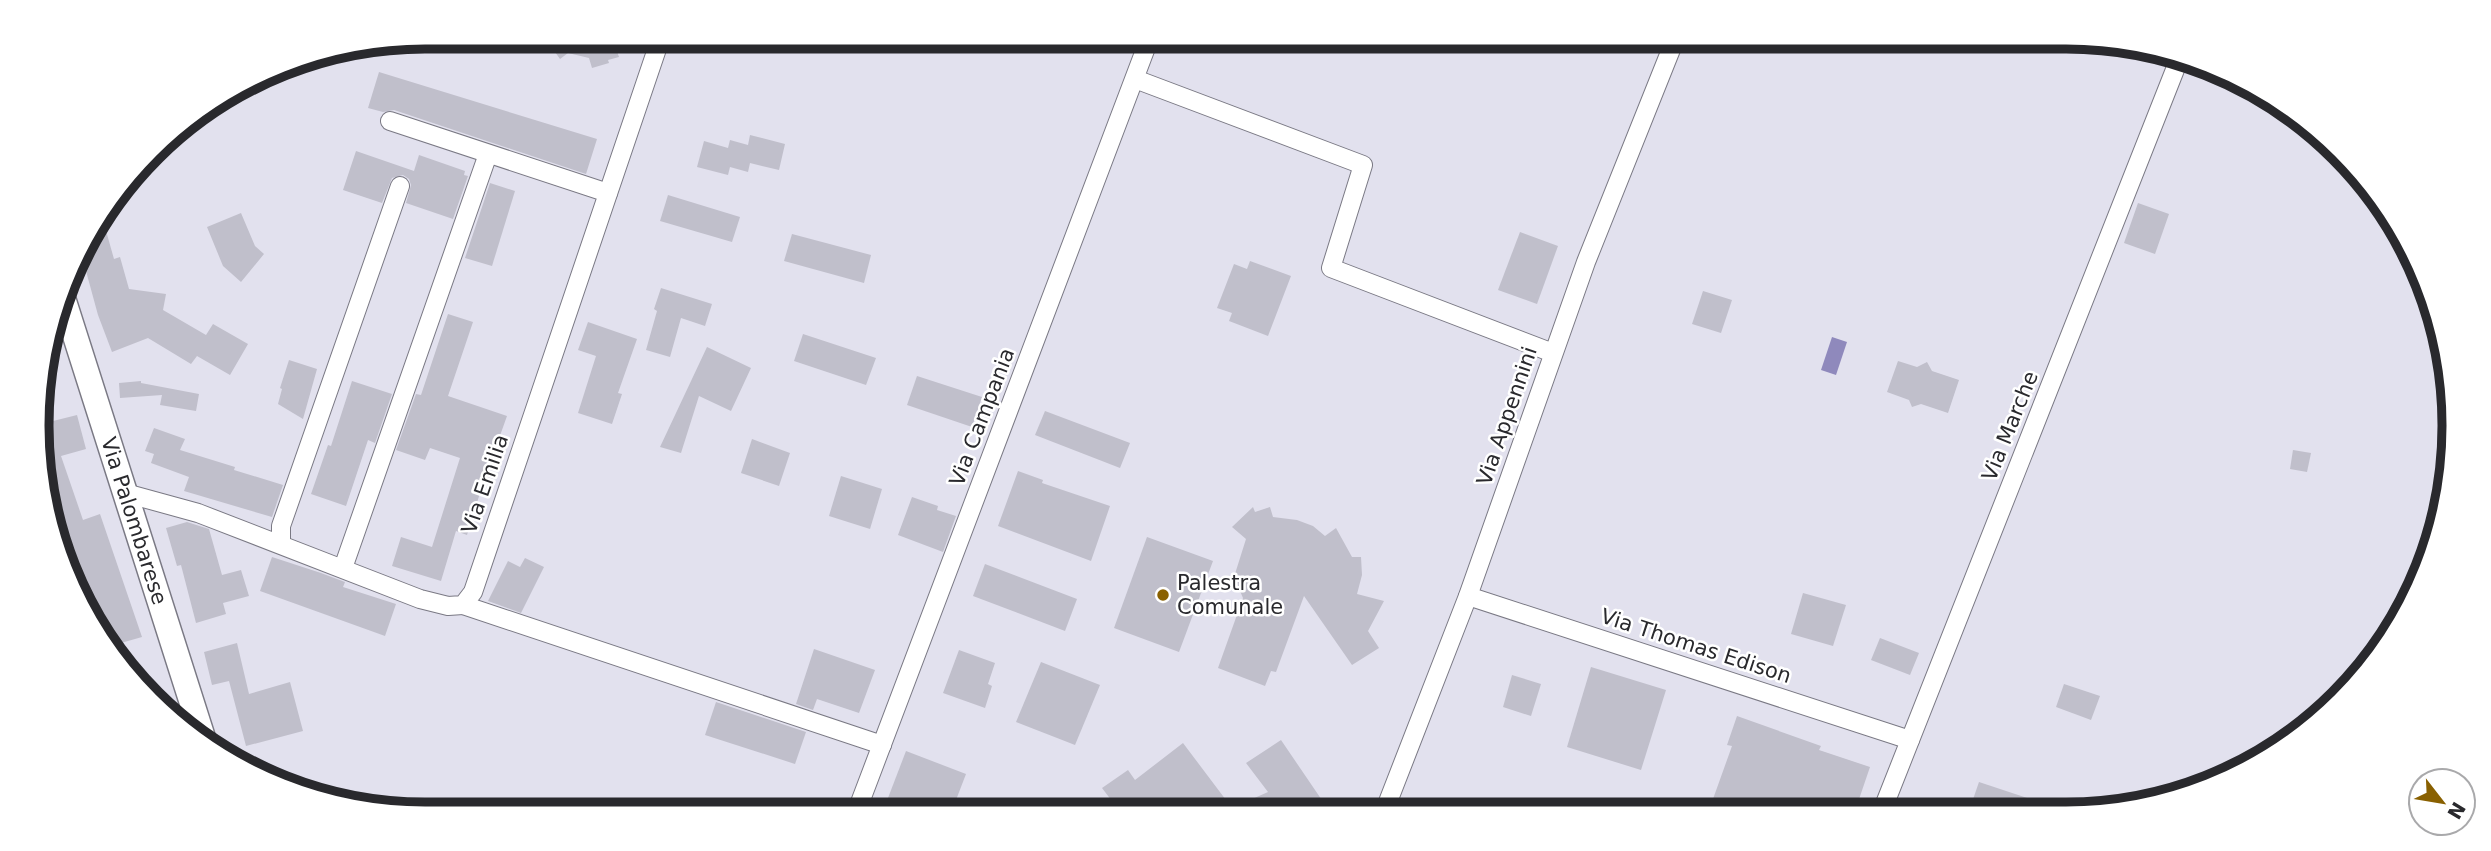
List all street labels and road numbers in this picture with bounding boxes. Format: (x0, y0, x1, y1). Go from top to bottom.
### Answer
street label: Via Appennini (1472, 344, 1542, 488)
street label: Via Campania (945, 345, 1019, 489)
street label: Via Marche (1977, 368, 2043, 484)
street label: Via Emilia (457, 431, 513, 537)
street label: Via Palombarese (96, 434, 172, 608)
street label: Via Thomas Edison (1598, 604, 1794, 688)

